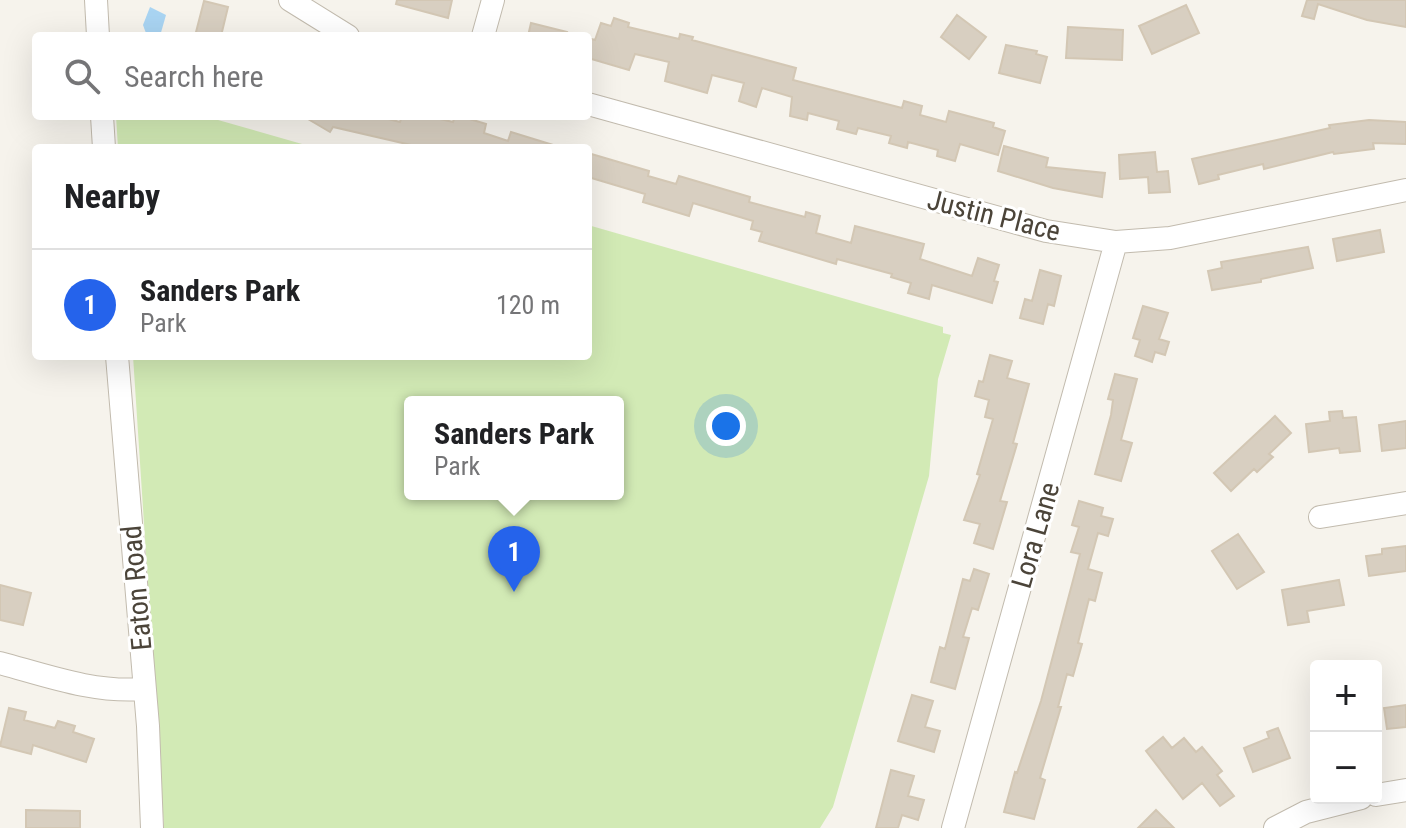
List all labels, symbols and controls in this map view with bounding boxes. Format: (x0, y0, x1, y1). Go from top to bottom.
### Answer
search box (32, 32, 592, 120)
icon: search (60, 54, 104, 98)
text: Search here (124, 59, 264, 94)
text: Nearby (64, 176, 160, 216)
street label: Justin Place (924, 183, 1064, 248)
text: Sanders Park (140, 273, 300, 308)
text: 1 (83, 290, 97, 320)
text: 120 m (496, 290, 560, 320)
text: Park (140, 308, 186, 338)
popup (404, 396, 624, 500)
your location (706, 406, 746, 446)
text: Sanders Park (434, 416, 594, 451)
text: Park (434, 451, 480, 481)
street label: Lora Lane (1005, 478, 1066, 592)
street label: Eaton Road (115, 524, 158, 652)
pin: 1 (488, 526, 540, 592)
map controls (1310, 660, 1382, 804)
button: + (1310, 660, 1382, 732)
button: − (1310, 732, 1382, 804)

